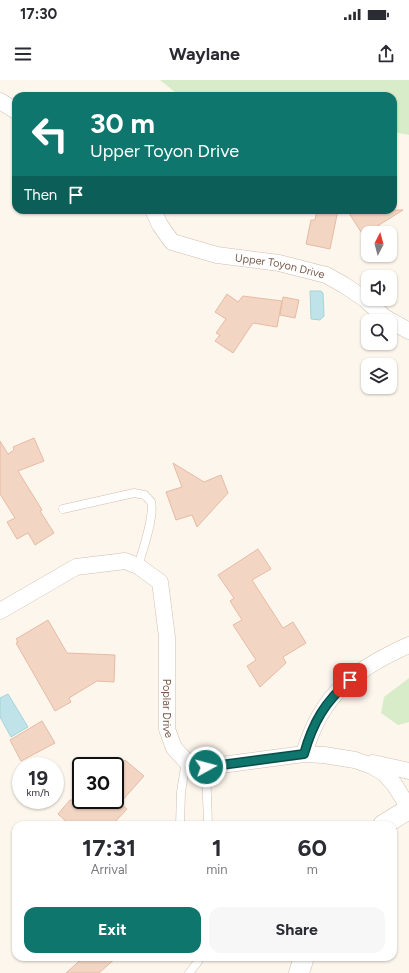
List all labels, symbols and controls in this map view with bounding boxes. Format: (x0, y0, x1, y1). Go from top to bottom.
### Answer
text: 17:30 (20, 5, 57, 23)
icon: menu (12, 43, 34, 65)
text: Waylane (169, 43, 240, 65)
icon: share (375, 43, 397, 65)
text: 30 m (90, 106, 155, 140)
icon: left (24, 108, 76, 160)
text: Upper Toyon Drive (90, 140, 239, 162)
icon: arrive (65, 184, 87, 206)
text: Then (24, 186, 57, 204)
north arrow (361, 226, 397, 262)
map controls (361, 226, 397, 394)
street label: Upper Toyon Drive (234, 251, 326, 281)
button: sound (361, 270, 397, 306)
button: search (361, 314, 397, 350)
button: layers (361, 358, 397, 394)
pin (333, 663, 367, 697)
icon: arrive (339, 669, 361, 691)
street label: Poplar Drive (161, 679, 176, 740)
position arrow (185, 746, 227, 788)
speed limit sign: 30 (72, 757, 124, 809)
text: 19 (28, 766, 48, 790)
text: km/h (27, 786, 49, 799)
text: 17:31 (82, 833, 136, 862)
text: 1 (212, 833, 222, 862)
text: 60 (298, 833, 327, 862)
text: Arrival (91, 862, 127, 877)
text: min (206, 862, 228, 877)
text: m (307, 862, 318, 877)
button: Exit (24, 907, 201, 953)
button: Share (209, 907, 385, 953)

